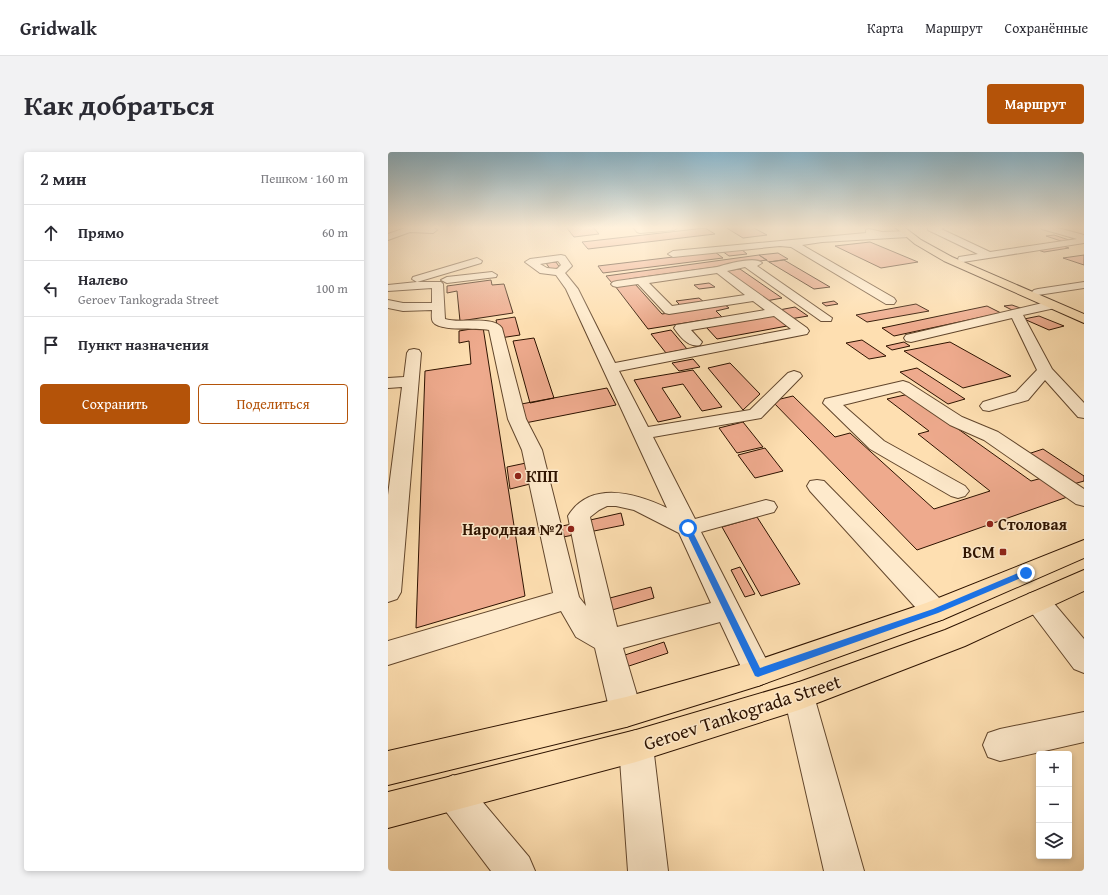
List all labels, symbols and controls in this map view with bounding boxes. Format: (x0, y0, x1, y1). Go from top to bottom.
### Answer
text: Gridwalk (20, 14, 97, 42)
text: Карта (867, 18, 903, 38)
text: Маршрут (925, 18, 983, 38)
text: Сохранённые (1005, 18, 1088, 38)
text: Как добраться (24, 84, 214, 125)
button: Маршрут (987, 84, 1084, 124)
text: 2 мин (40, 166, 86, 191)
text: Пешком · 160 m (261, 169, 348, 188)
icon: ahead (40, 222, 62, 244)
text: Прямо (78, 222, 124, 243)
text: 60 m (322, 223, 348, 242)
text: Налево (78, 269, 128, 290)
icon: left (40, 278, 62, 300)
text: 100 m (316, 279, 348, 298)
text: Geroev Tankograda Street (78, 290, 219, 309)
icon: arrive (40, 334, 62, 356)
text: Пункт назначения (78, 334, 209, 355)
button: Сохранить (40, 384, 190, 424)
button: Поделиться (198, 384, 348, 424)
place label: КПП (526, 464, 558, 488)
marker: КПП (513, 471, 523, 481)
place label: Столовая (998, 512, 1068, 536)
place label: Народная №2 (462, 517, 563, 541)
route start (679, 519, 697, 537)
marker: Столовая (985, 519, 995, 529)
marker: Народная №2 (566, 524, 576, 534)
place label: ВСМ (963, 540, 995, 564)
marker: ВСМ (998, 547, 1008, 557)
route end (1017, 564, 1035, 582)
street label: Geroev Tankograda Street (640, 667, 845, 757)
map controls (1036, 751, 1072, 859)
button: + (1036, 751, 1072, 787)
button: − (1036, 787, 1072, 823)
button: layers (1036, 823, 1072, 859)

